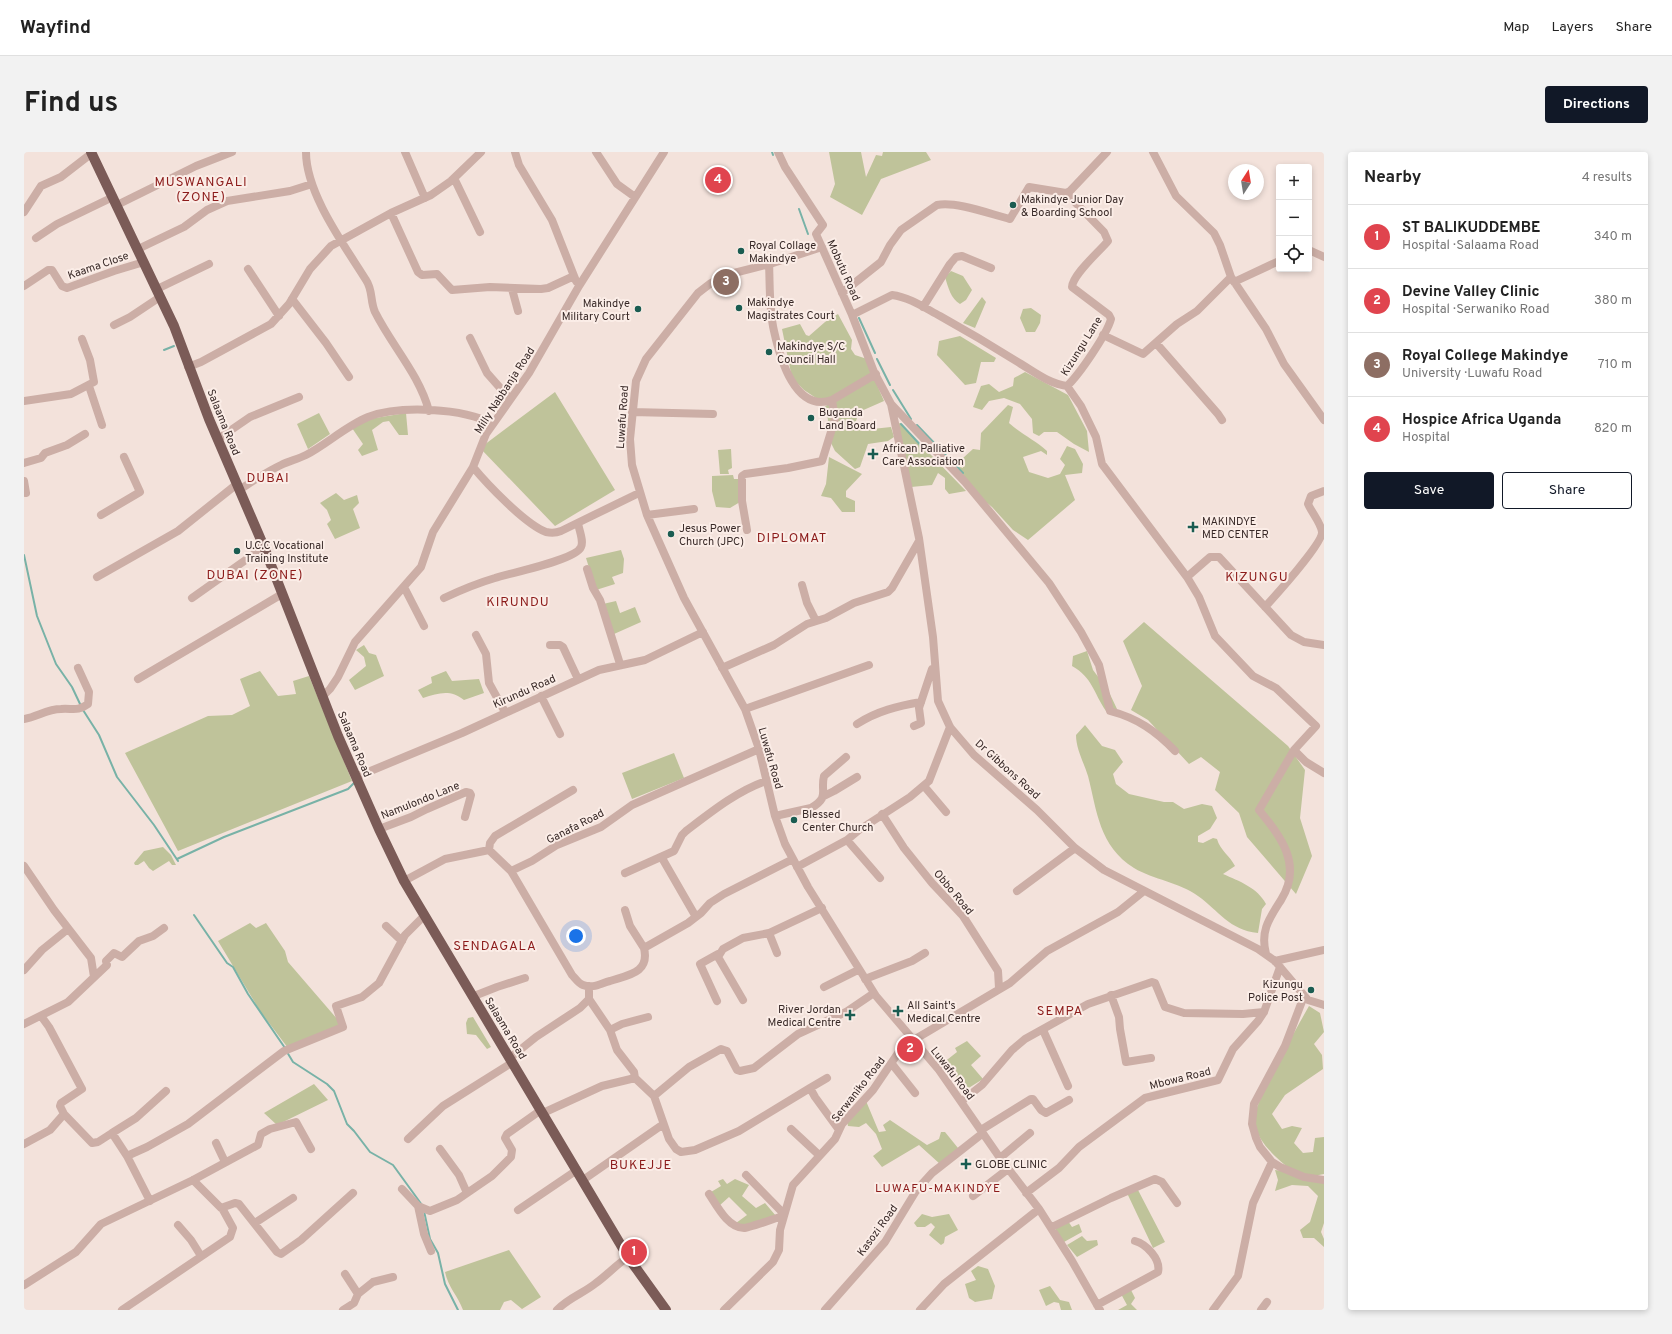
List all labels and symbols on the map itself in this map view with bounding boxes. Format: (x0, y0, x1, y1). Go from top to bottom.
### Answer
north arrow (1228, 164, 1264, 200)
pin: 4 (705, 165, 731, 195)
district label: MUSWANGALI (ZONE) (154, 175, 248, 206)
place label: Makindye Junior Day & Boarding School (1021, 193, 1124, 220)
marker: Makindye Junior Day & Boarding School (1008, 200, 1018, 210)
street label: Mobutu Road (823, 238, 863, 303)
place label: Royal Collage Makindye (749, 239, 816, 266)
marker: Royal Collage Makindye (736, 246, 746, 256)
street label: Kaama Close (66, 249, 131, 283)
pin: 3 (713, 267, 739, 297)
place label: Makindye Magistrates Court (747, 296, 835, 323)
place label: Makindye Military Court (562, 297, 630, 324)
marker: Makindye Magistrates Court (734, 303, 744, 313)
marker: Makindye Military Court (633, 304, 643, 314)
street label: Kizungu Lane (1058, 314, 1106, 379)
place label: Makindye S/C Council Hall (777, 340, 845, 367)
street label: Milly Nabbanja Road (472, 345, 538, 437)
marker: Makindye S/C Council Hall (764, 347, 774, 357)
street label: Luwafu Road (614, 385, 632, 449)
street label: Salaama Road (203, 387, 243, 458)
place label: Buganda Land Board (819, 406, 876, 433)
marker: Buganda Land Board (806, 413, 816, 423)
place label: African Palliative Care Association (882, 442, 965, 469)
marker: African Palliative Care Association (867, 448, 879, 460)
district label: DUBAI (246, 471, 290, 487)
place label: MAKINDYE MED CENTER (1202, 515, 1269, 542)
marker: MAKINDYE MED CENTER (1187, 521, 1199, 533)
place label: Jesus Power Church (JPC) (679, 522, 744, 549)
marker: Jesus Power Church (JPC) (666, 529, 676, 539)
district label: DIPLOMAT (757, 531, 827, 547)
place label: U.C.C Vocational Training Institute (245, 539, 328, 566)
marker: U.C.C Vocational Training Institute (232, 546, 242, 556)
district label: DUBAI (ZONE) (206, 568, 304, 584)
district label: KIZUNGU (1225, 570, 1289, 586)
district label: KIRUNDU (486, 595, 550, 611)
street label: Kirundu Road (491, 672, 558, 712)
street label: Salaama Road (334, 709, 374, 779)
street label: Luwafu Road (755, 726, 786, 791)
street label: Dr Gibbons Road (972, 737, 1043, 803)
street label: Namulondo Lane (379, 779, 462, 823)
street label: Ganafa Road (544, 806, 607, 847)
place label: Blessed Center Church (802, 808, 873, 835)
marker: Blessed Center Church (789, 815, 799, 825)
street label: Obbo Road (930, 867, 976, 918)
your location (566, 926, 586, 946)
district label: SENDAGALA (453, 939, 537, 955)
place label: Kizungu Police Post (1248, 978, 1303, 1005)
marker: Kizungu Police Post (1306, 985, 1316, 995)
street label: Salaama Road (481, 995, 529, 1062)
place label: All Saint's Medical Centre (907, 999, 981, 1026)
place label: River Jordan Medical Centre (768, 1003, 841, 1030)
district label: SEMPA (1037, 1004, 1083, 1020)
marker: All Saint's Medical Centre (892, 1005, 904, 1017)
marker: River Jordan Medical Centre (844, 1009, 856, 1021)
pin: 2 (897, 1034, 923, 1064)
street label: Luwafu Road (927, 1044, 977, 1103)
street label: Serwaniko Road (829, 1054, 889, 1125)
street label: Mbowa Road (1148, 1065, 1212, 1093)
district label: BUKEJJE (610, 1158, 672, 1174)
marker: GLOBE CLINIC (960, 1158, 972, 1170)
place label: GLOBE CLINIC (975, 1158, 1047, 1172)
district label: LUWAFU-MAKINDYE (875, 1181, 1001, 1197)
street label: Kasozi Road (854, 1202, 901, 1259)
pin: 1 (621, 1237, 647, 1267)

